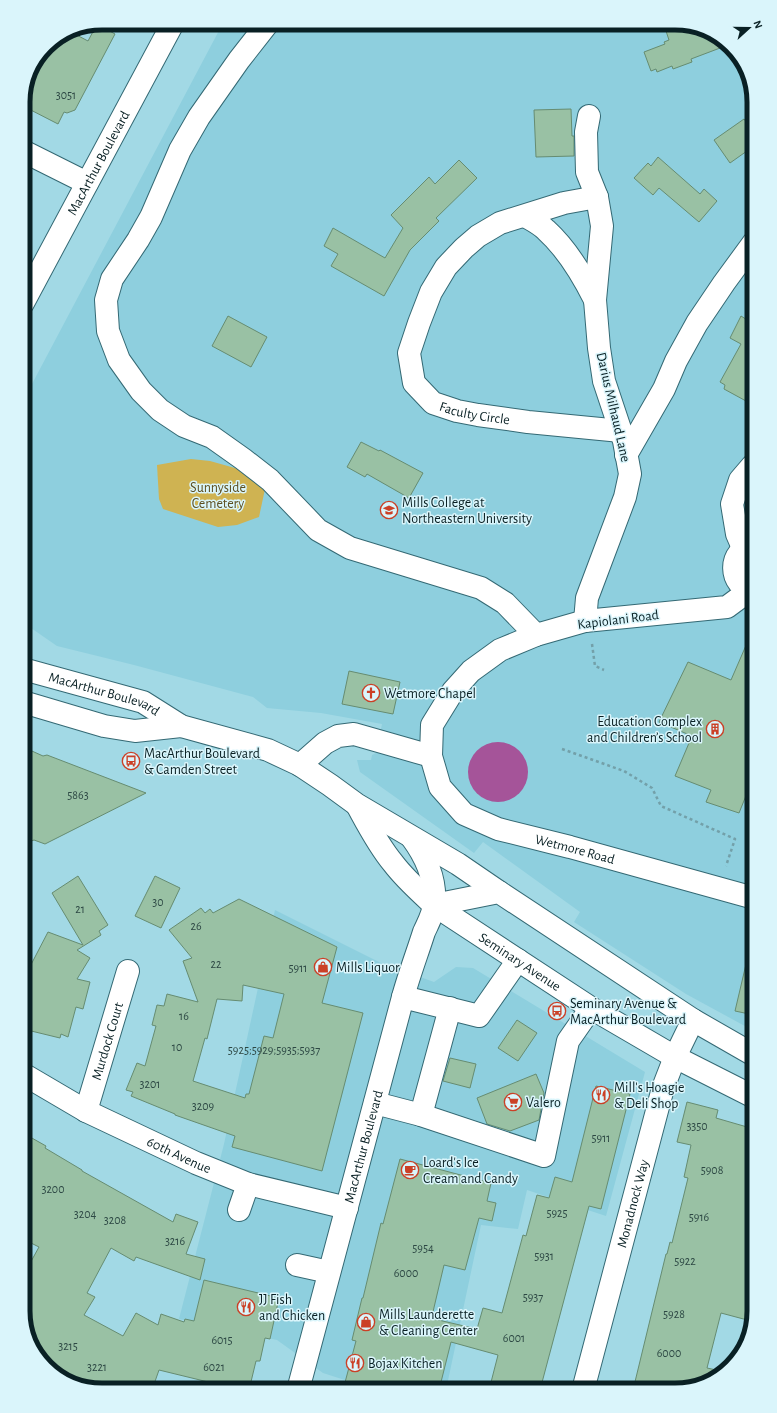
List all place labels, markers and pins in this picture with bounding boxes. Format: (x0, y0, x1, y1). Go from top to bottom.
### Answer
place label: Mills College at Northeastern University (402, 496, 532, 526)
school or university icon: Mills College at Northeastern University (379, 500, 399, 520)
church icon: Wetmore Chapel (361, 683, 381, 703)
place label: Wetmore Chapel (384, 687, 476, 701)
place label: Education Complex and Children’s School (587, 715, 702, 745)
building icon: Education Complex and Children’s School (705, 719, 725, 739)
place label: MacArthur Boulevard & Camden Street (144, 747, 260, 777)
bus stop icon: MacArthur Boulevard & Camden Street (121, 751, 141, 771)
shop icon: Mills Liquor (313, 957, 333, 977)
place label: Mills Liquor (336, 961, 400, 975)
place label: Seminary Avenue & MacArthur Boulevard (570, 997, 686, 1027)
bus stop icon: Seminary Avenue & MacArthur Boulevard (547, 1001, 567, 1021)
place label: Mill's Hoagie & Deli Shop (614, 1081, 684, 1111)
restaurant icon: Mill's Hoagie & Deli Shop (591, 1085, 611, 1105)
supermarket icon: Valero (503, 1092, 523, 1112)
place label: Valero (526, 1096, 561, 1110)
place label: Loard's Ice Cream and Candy (423, 1156, 518, 1186)
cafe icon: Loard's Ice Cream and Candy (400, 1160, 420, 1180)
place label: JJ Fish and Chicken (259, 1293, 325, 1323)
restaurant icon: JJ Fish and Chicken (236, 1297, 256, 1317)
place label: Mills Launderette & Cleaning Center (379, 1308, 478, 1338)
shop icon: Mills Launderette & Cleaning Center (356, 1312, 376, 1332)
restaurant icon: Bojax Kitchen (345, 1353, 365, 1373)
place label: Bojax Kitchen (368, 1357, 443, 1371)

